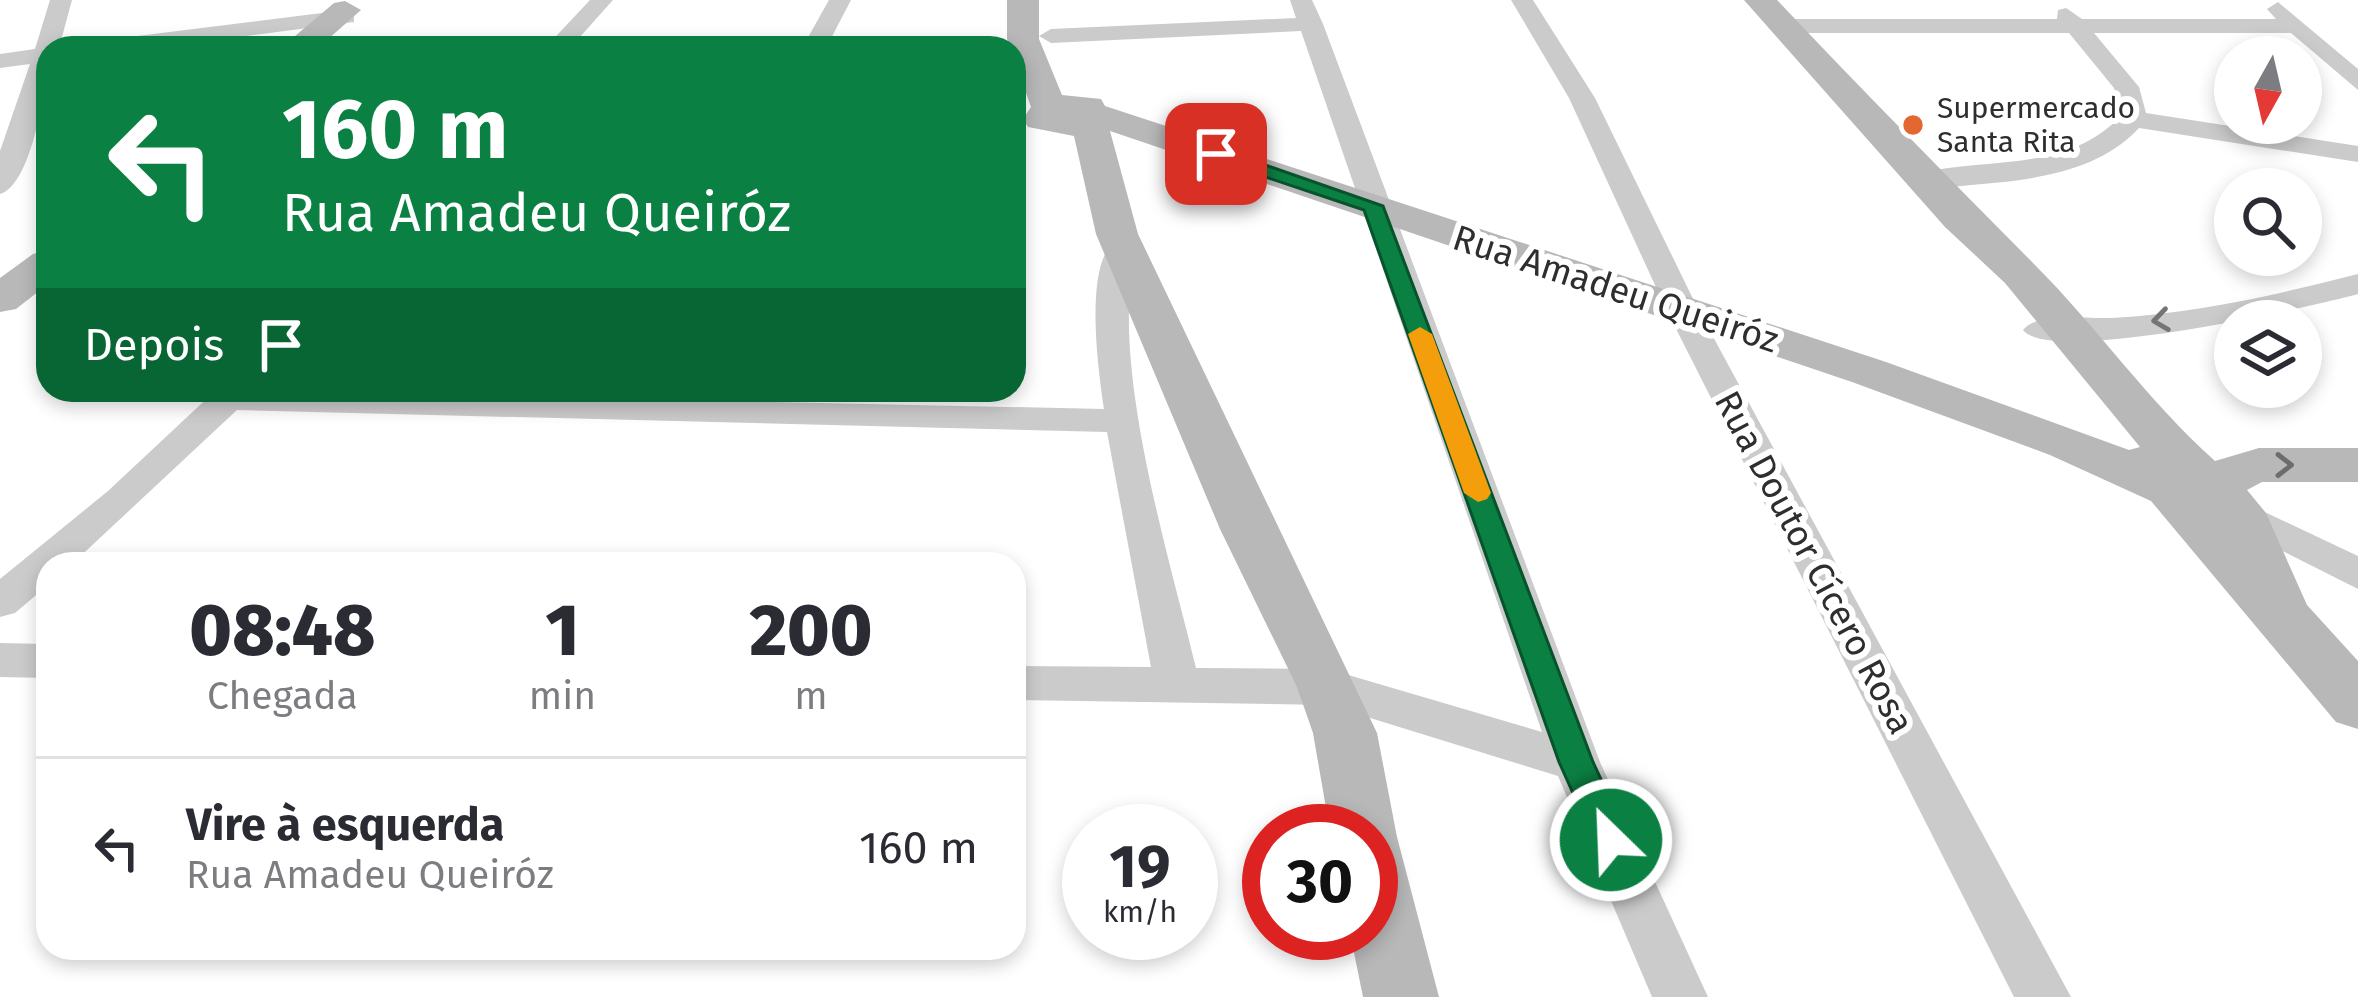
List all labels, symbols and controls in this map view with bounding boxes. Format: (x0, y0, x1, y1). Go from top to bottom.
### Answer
north arrow (2214, 36, 2322, 144)
map controls (2214, 36, 2322, 408)
text: 160 m (282, 79, 508, 180)
icon: left (84, 84, 240, 240)
place label: Supermercado Santa Rita (1937, 90, 2135, 160)
pin (1165, 103, 1267, 205)
marker: Supermercado Santa Rita (1900, 112, 1926, 138)
icon: arrive (1183, 121, 1249, 187)
button: search (2214, 168, 2322, 276)
text: Rua Amadeu Queiróz (282, 181, 791, 245)
street label: Rua Amadeu Queiróz (1447, 216, 1784, 362)
button: layers (2214, 300, 2322, 408)
one-way arrow (2151, 306, 2170, 332)
icon: arrive (248, 312, 314, 378)
text: Depois (84, 318, 224, 372)
street label: Rua Doutor Cícero Rosa (1705, 383, 1923, 741)
one-way arrow (2276, 452, 2294, 478)
text: 08:48 (189, 588, 375, 674)
text: 1 (545, 588, 579, 674)
text: 200 (749, 588, 873, 674)
text: Chegada (207, 673, 358, 719)
text: min (529, 673, 596, 719)
text: m (794, 673, 828, 719)
position arrow (1548, 777, 1674, 903)
text: Vire à esquerda (186, 798, 504, 852)
speed limit sign: 30 (1242, 804, 1398, 960)
icon: left (84, 815, 150, 881)
text: 160 m (859, 821, 978, 875)
text: 19 (1109, 831, 1171, 903)
text: Rua Amadeu Queiróz (186, 852, 554, 898)
text: km/h (1103, 894, 1177, 930)

